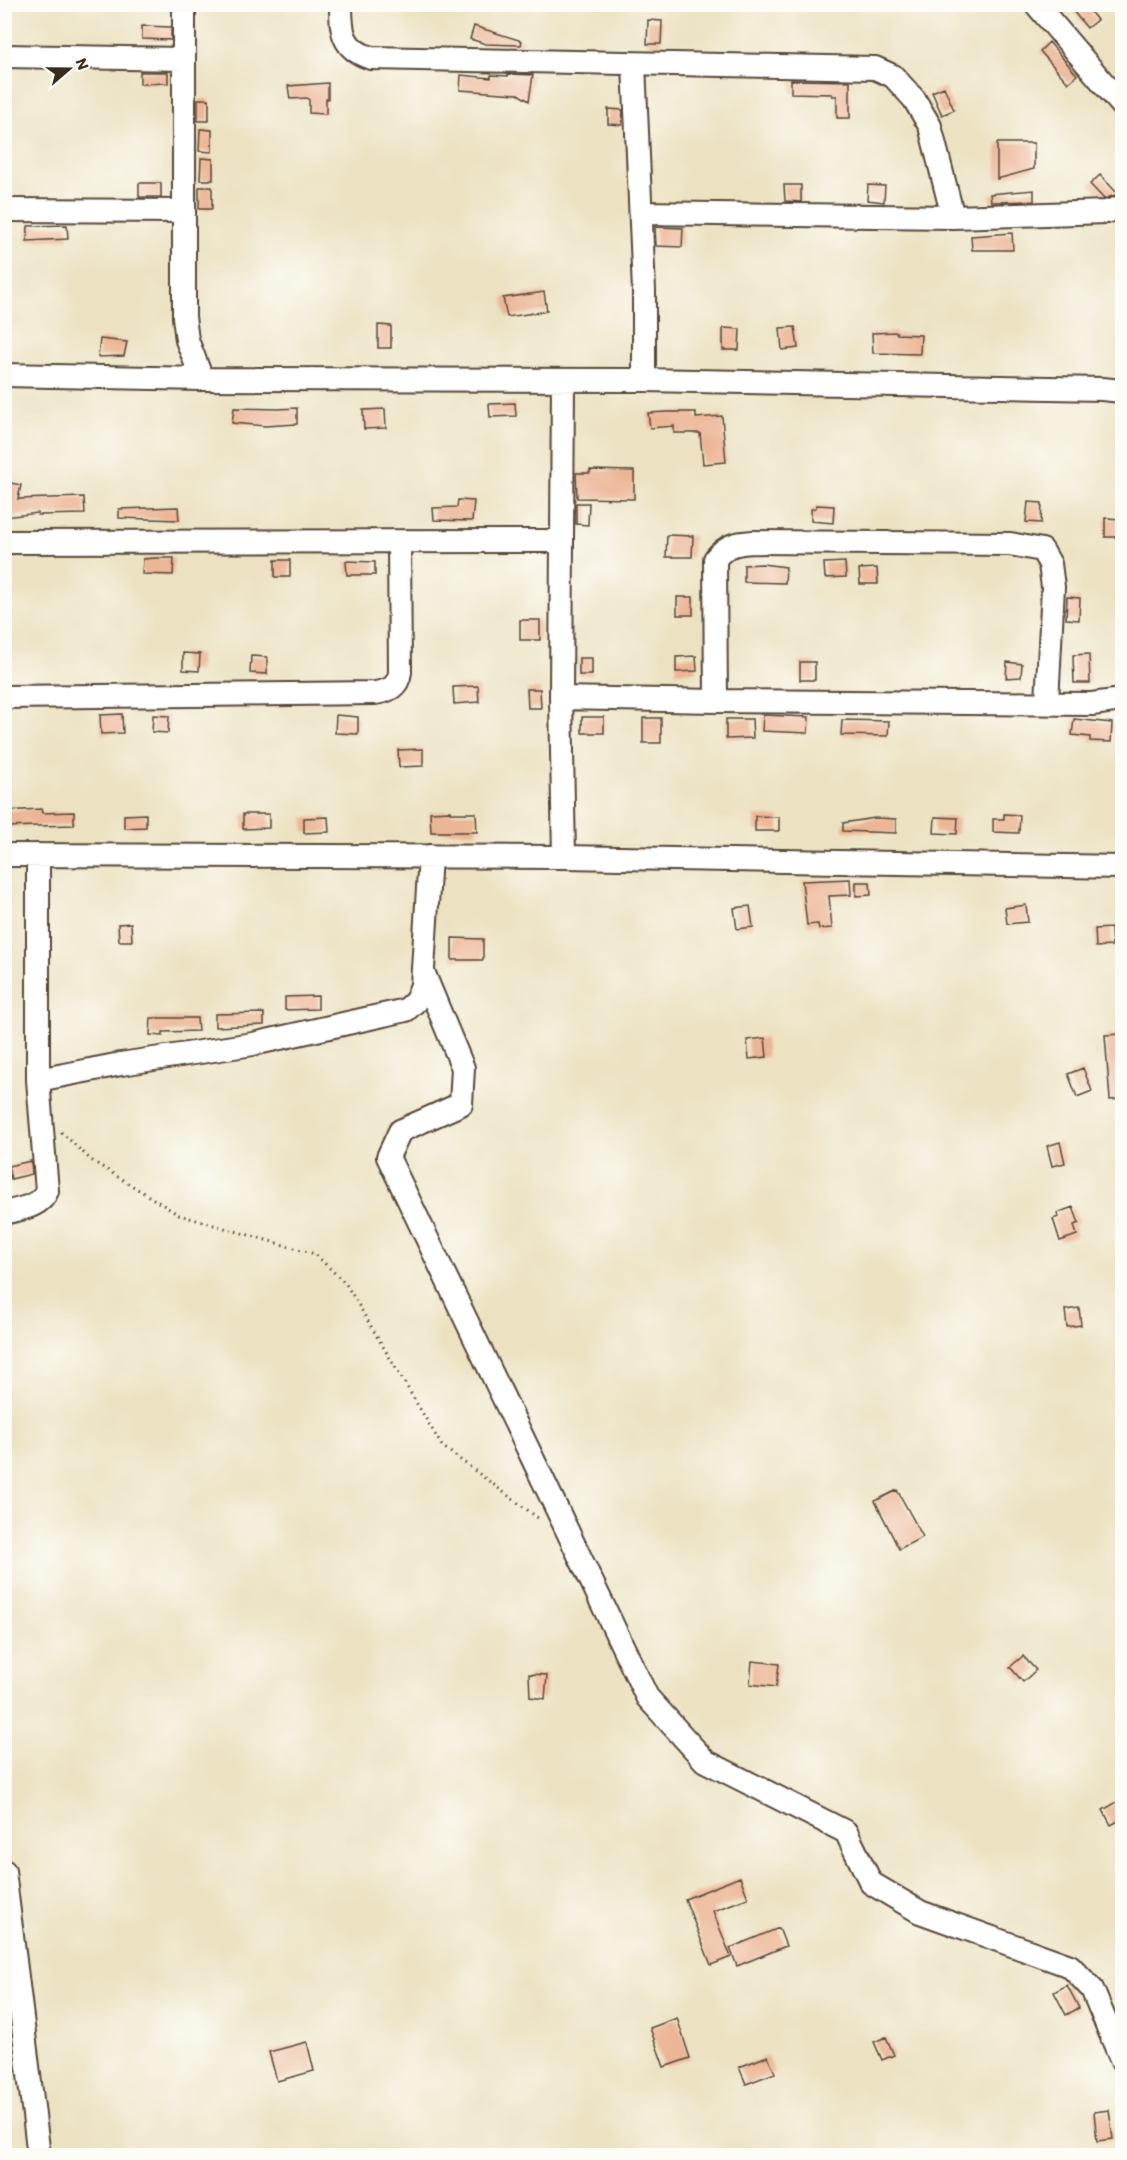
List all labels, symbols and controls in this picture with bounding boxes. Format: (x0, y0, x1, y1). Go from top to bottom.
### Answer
north arrow (39, 39, 99, 99)
text: N (72, 56, 93, 72)

